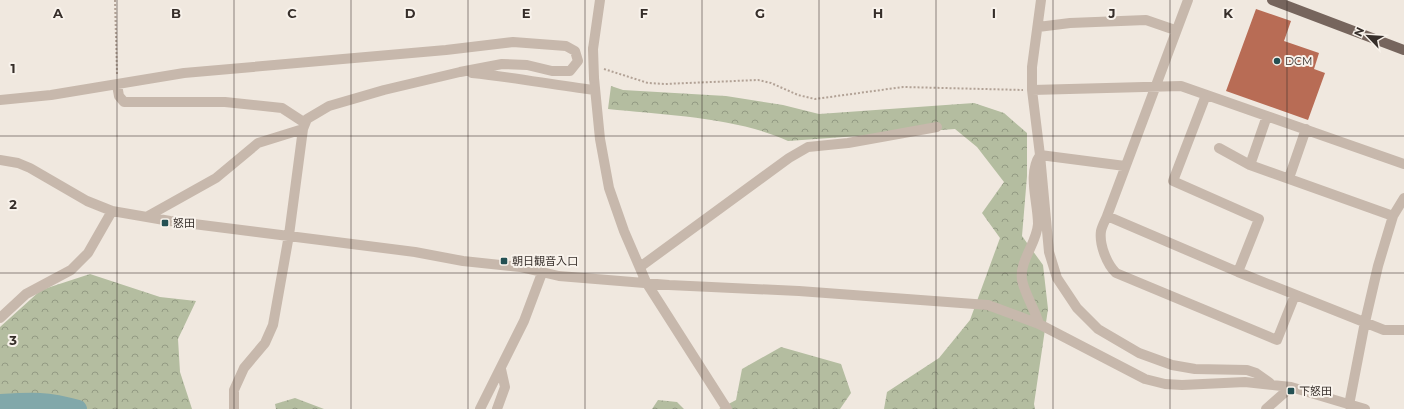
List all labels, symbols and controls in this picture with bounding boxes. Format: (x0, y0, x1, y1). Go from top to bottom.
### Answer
text: A (52, 5, 64, 21)
text: B (171, 5, 181, 21)
text: C (287, 5, 297, 21)
text: D (405, 5, 416, 21)
text: E (522, 5, 531, 21)
text: F (640, 5, 648, 21)
text: G (755, 5, 765, 21)
text: H (873, 5, 883, 21)
text: I (992, 5, 996, 21)
text: J (1107, 5, 1116, 21)
text: K (1223, 5, 1233, 21)
north arrow (1348, 16, 1388, 56)
text: N (1351, 25, 1367, 39)
place label: DCM (1285, 54, 1312, 68)
marker: DCM (1272, 56, 1282, 66)
text: 1 (10, 60, 16, 76)
text: 2 (9, 196, 17, 212)
place label: 怒田 (173, 216, 195, 230)
marker: 怒田 (160, 218, 170, 228)
place label: 朝日観音入口 (512, 254, 578, 268)
marker: 朝日観音入口 (499, 256, 509, 266)
text: 3 (8, 332, 17, 348)
place label: 下怒田 (1299, 384, 1332, 398)
marker: 下怒田 (1286, 386, 1296, 396)

